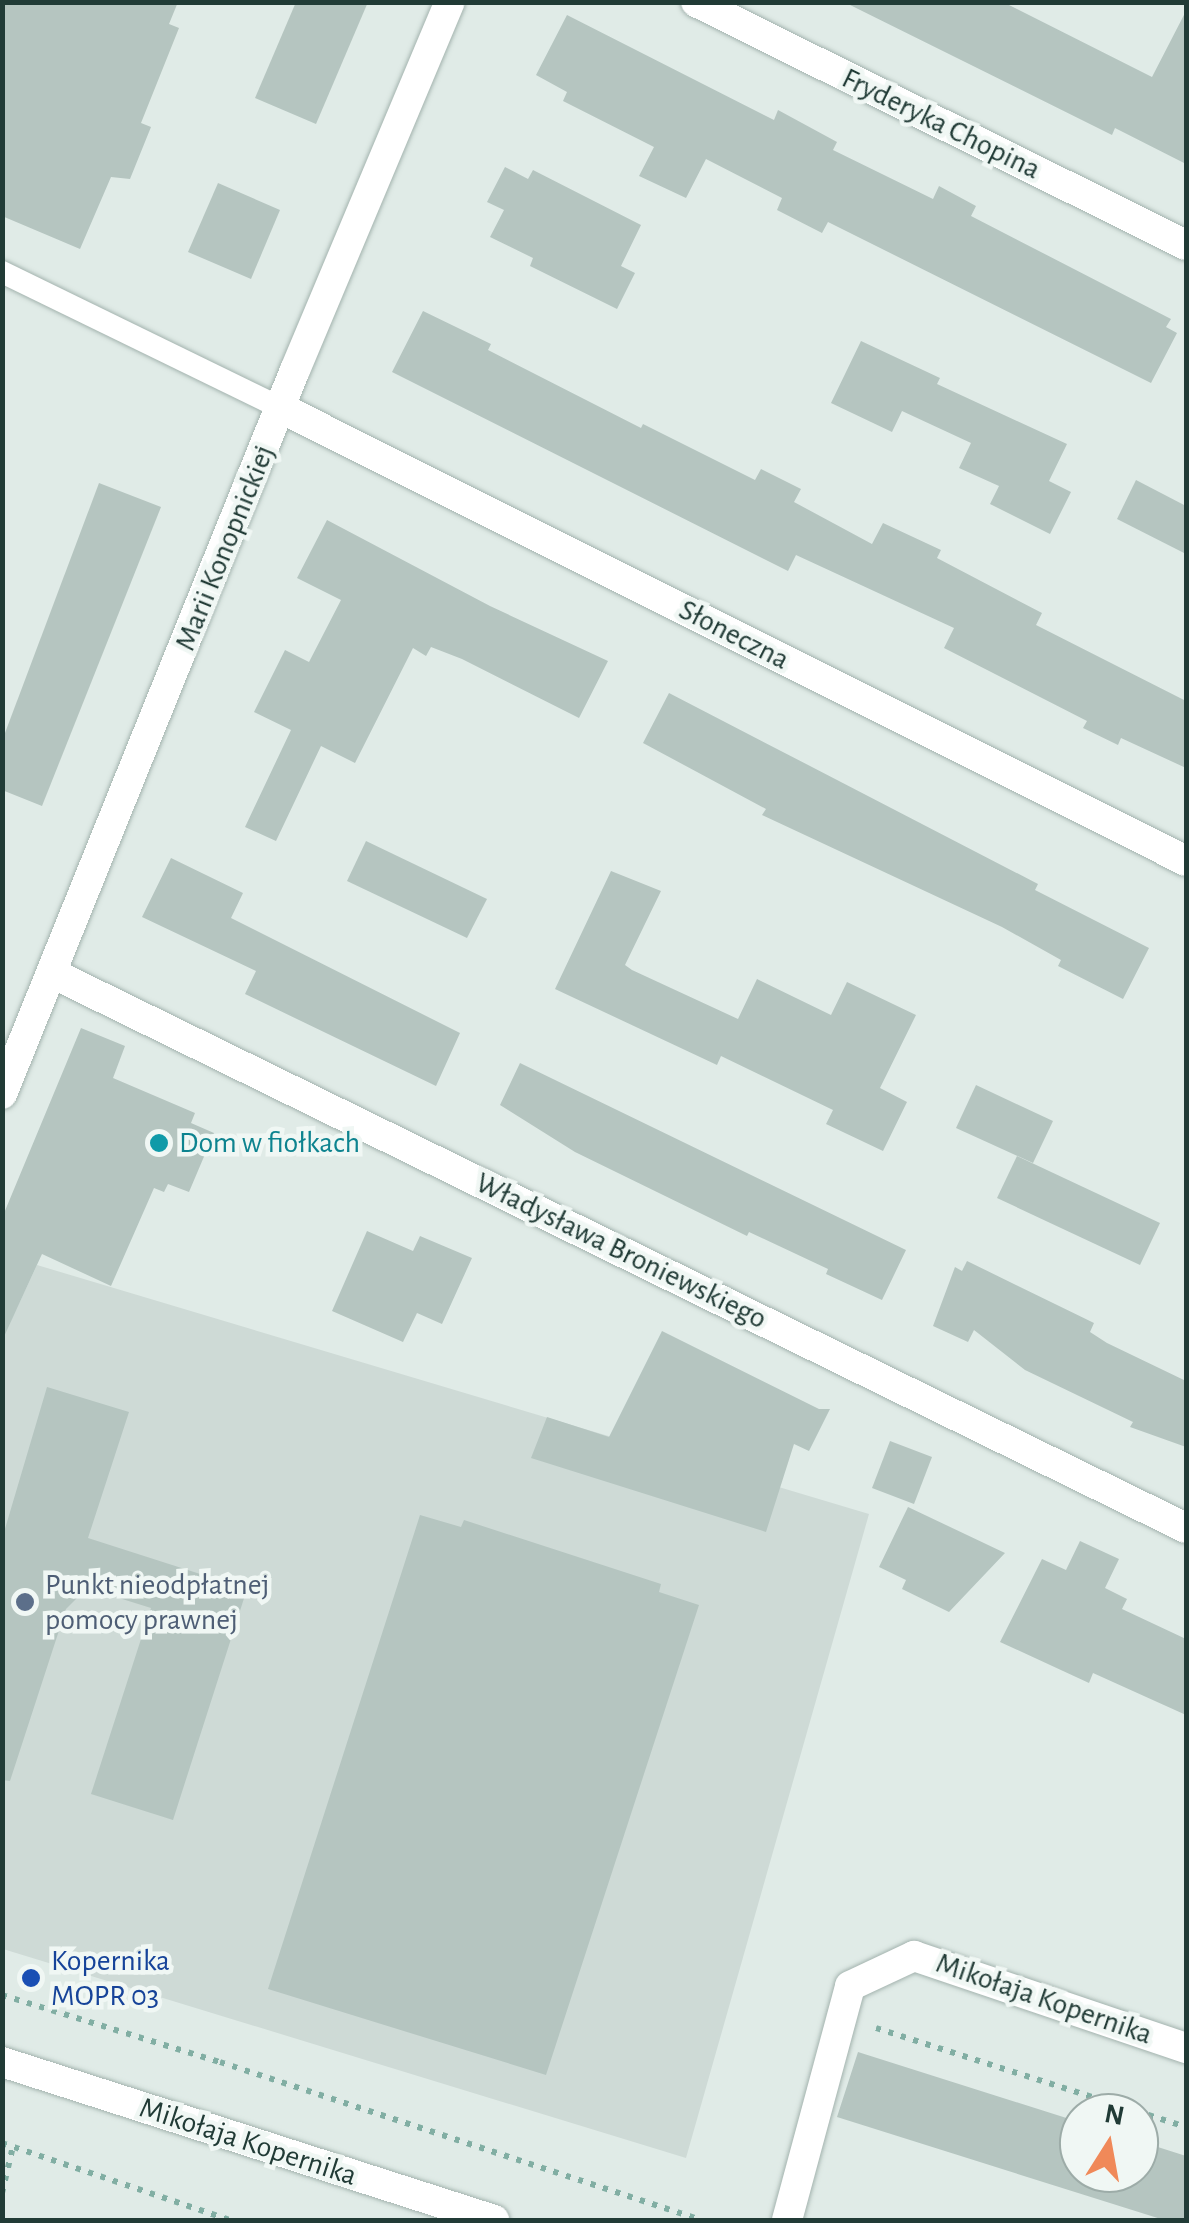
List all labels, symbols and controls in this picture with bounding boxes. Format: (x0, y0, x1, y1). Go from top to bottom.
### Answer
street label: Fryderyka Chopina (836, 60, 1046, 188)
street label: Marii Konopnickiej (167, 440, 283, 656)
street label: Słoneczna (673, 592, 795, 678)
place label: Dom w fiołkach (179, 1125, 360, 1161)
marker: Dom w fiołkach (148, 1132, 170, 1154)
street label: Władysława Broniewskiego (470, 1165, 772, 1337)
place label: Punkt nieodpłatnej pomocy prawnej (45, 1567, 269, 1638)
marker: Punkt nieodpłatnej pomocy prawnej (14, 1591, 36, 1613)
place label: Kopernika MOPR 03 (51, 1943, 170, 2014)
street label: Mikołaja Kopernika (931, 1945, 1157, 2053)
marker: Kopernika MOPR 03 (20, 1967, 42, 1989)
street label: Mikołaja Kopernika (135, 2090, 361, 2194)
north arrow (1059, 2093, 1159, 2193)
text: N (1102, 2100, 1127, 2131)

